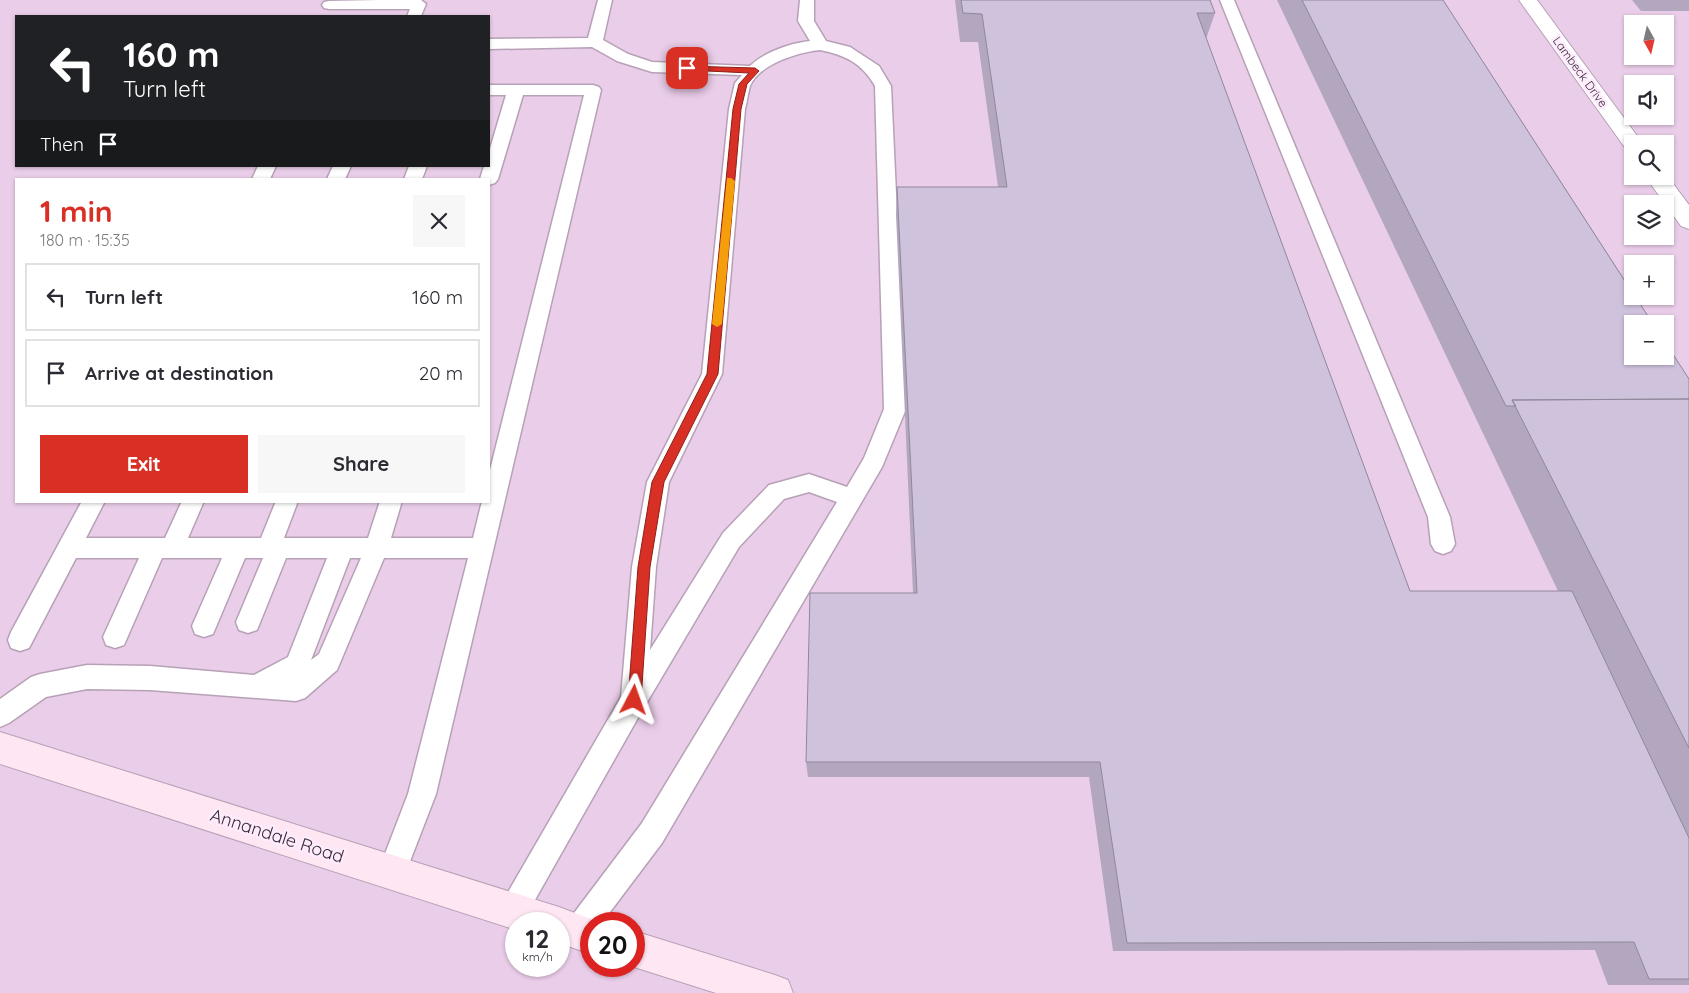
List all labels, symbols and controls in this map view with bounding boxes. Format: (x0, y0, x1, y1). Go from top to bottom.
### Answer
north arrow (1624, 15, 1674, 65)
map controls (1624, 15, 1674, 365)
text: 160 m (123, 32, 220, 76)
street label: Lambeck Drive (1550, 34, 1611, 110)
icon: left (40, 35, 105, 100)
pin (666, 47, 708, 89)
icon: arrive (673, 54, 701, 82)
text: Turn left (123, 75, 206, 103)
button: sound (1624, 75, 1674, 125)
icon: arrive (94, 130, 122, 158)
text: Then (40, 132, 84, 156)
button: search (1624, 135, 1674, 185)
text: 1 min (40, 192, 113, 230)
button: close (413, 195, 465, 247)
button: layers (1624, 195, 1674, 245)
text: 180 m · 15:35 (40, 230, 130, 250)
button: + (1624, 255, 1674, 305)
icon: left (42, 283, 70, 311)
text: Turn left (85, 285, 163, 309)
text: 160 m (412, 285, 463, 309)
button: − (1624, 315, 1674, 365)
icon: arrive (42, 359, 70, 387)
text: Arrive at destination (85, 361, 274, 385)
text: 20 m (419, 361, 463, 385)
button: Exit (40, 435, 248, 493)
button: Share (258, 435, 465, 493)
position arrow (607, 673, 659, 725)
street label: Annandale Road (207, 803, 347, 868)
speed limit sign: 20 (580, 912, 645, 977)
text: 12 (526, 923, 549, 954)
text: km/h (522, 949, 553, 964)

